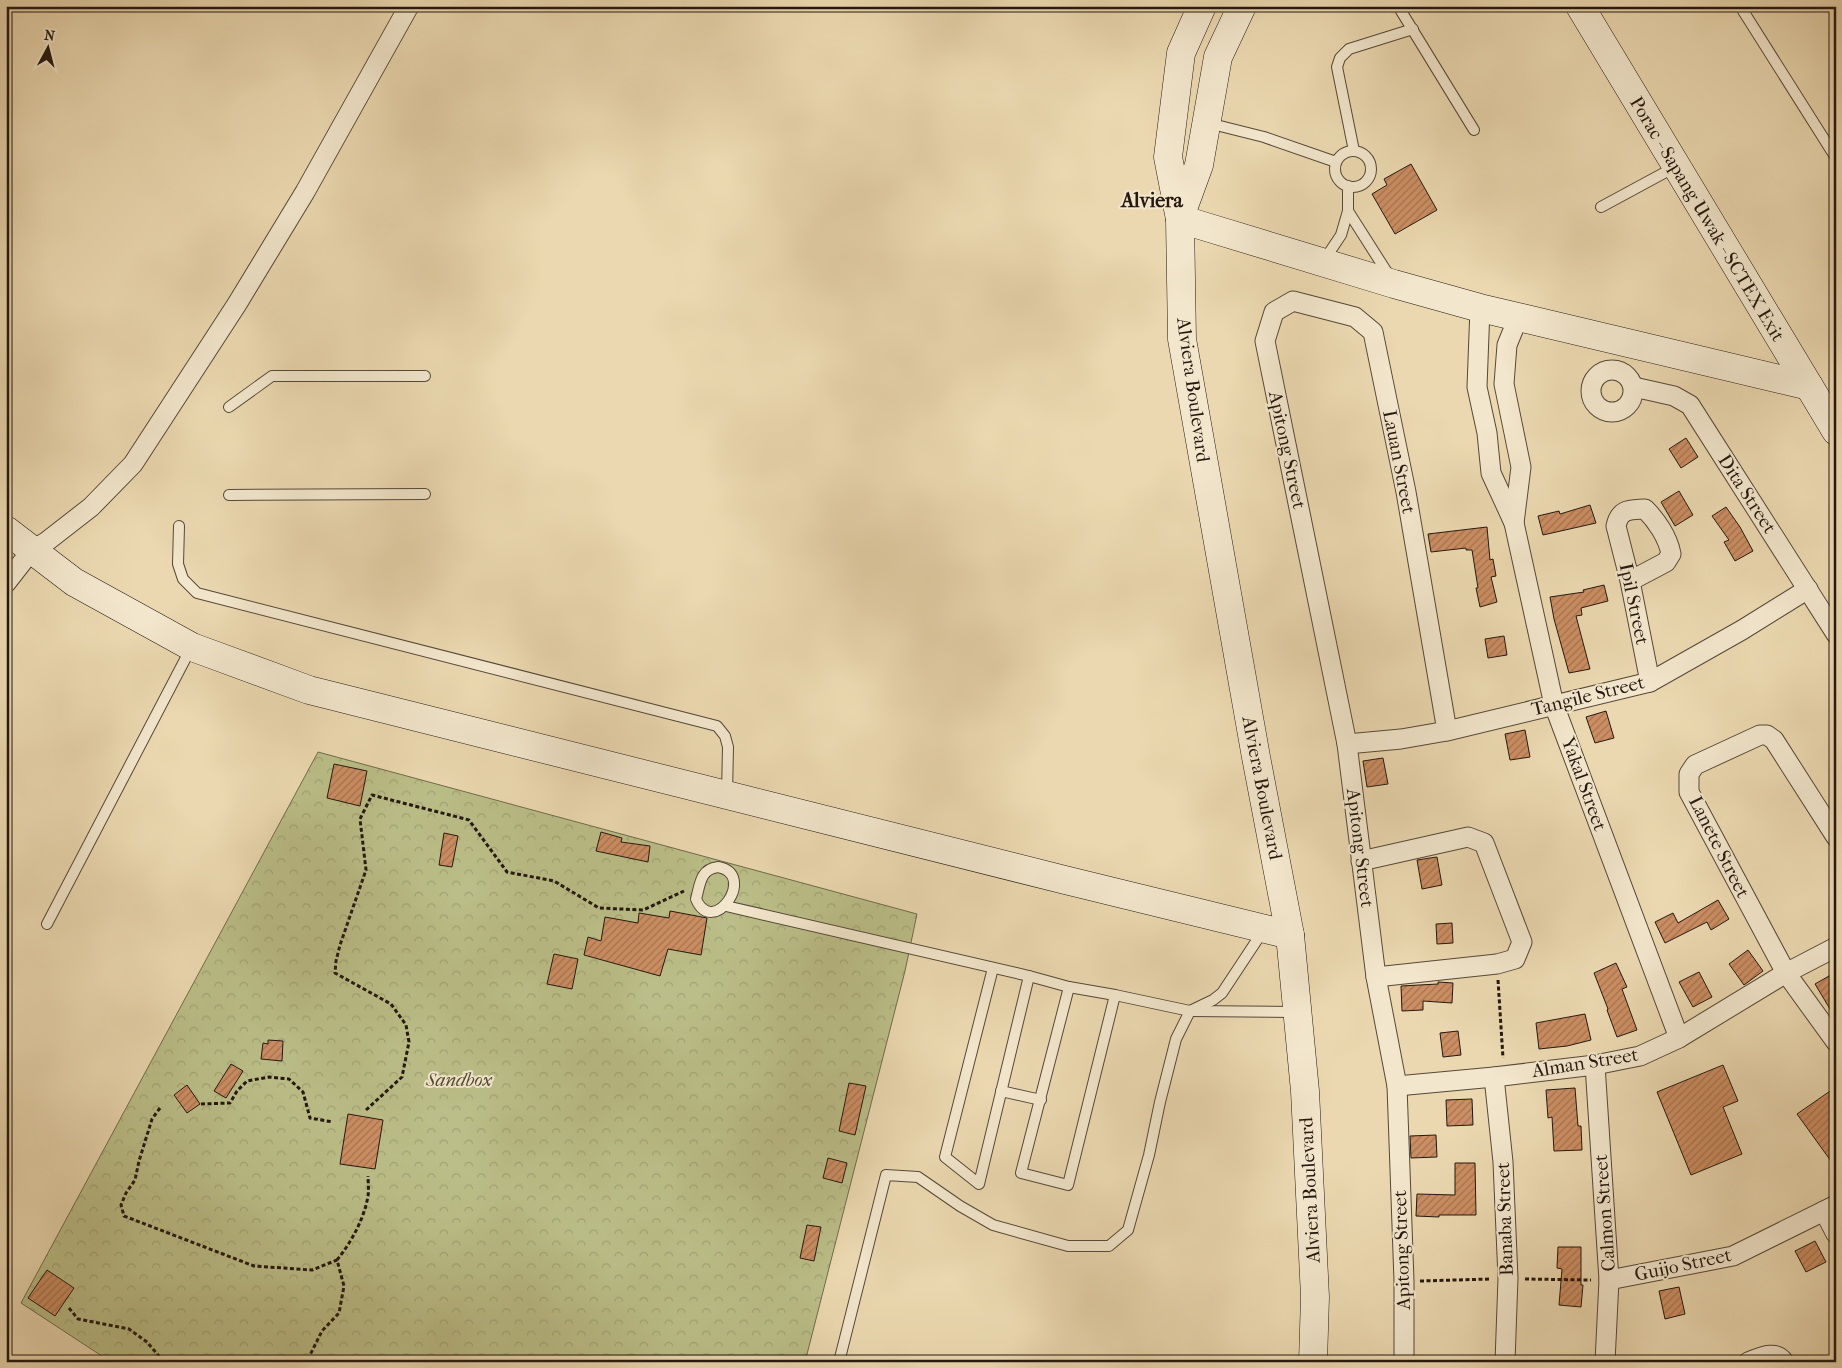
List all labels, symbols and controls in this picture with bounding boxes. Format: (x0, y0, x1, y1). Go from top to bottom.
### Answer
north arrow (22, 22, 72, 72)
text: N (43, 27, 56, 45)
street label: Porac - Sapang Uwak - SCTEX Exit (1625, 93, 1789, 346)
district label: Alviera (1119, 189, 1184, 212)
street label: Alviera Boulevard (1172, 315, 1214, 464)
street label: Apitong Street (1264, 388, 1310, 511)
street label: Lauan Street (1378, 408, 1420, 516)
street label: Dita Street (1713, 450, 1781, 538)
street label: Ipil Street (1615, 561, 1653, 647)
street label: Tangile Street (1529, 671, 1647, 721)
street label: Alviera Boulevard (1237, 713, 1287, 862)
street label: Yakal Street (1557, 733, 1611, 834)
street label: Apitong Street (1342, 786, 1378, 909)
street label: Lanete Street (1684, 793, 1754, 902)
street label: Alman Street (1529, 1044, 1640, 1082)
park label: Sandbox (425, 1069, 492, 1091)
street label: Alviera Boulevard (1295, 1116, 1325, 1264)
street label: Calmon Street (1590, 1154, 1620, 1272)
street label: Banaba Street (1492, 1161, 1518, 1276)
street label: Apitong Street (1389, 1190, 1415, 1311)
street label: Guijo Street (1633, 1244, 1734, 1286)

